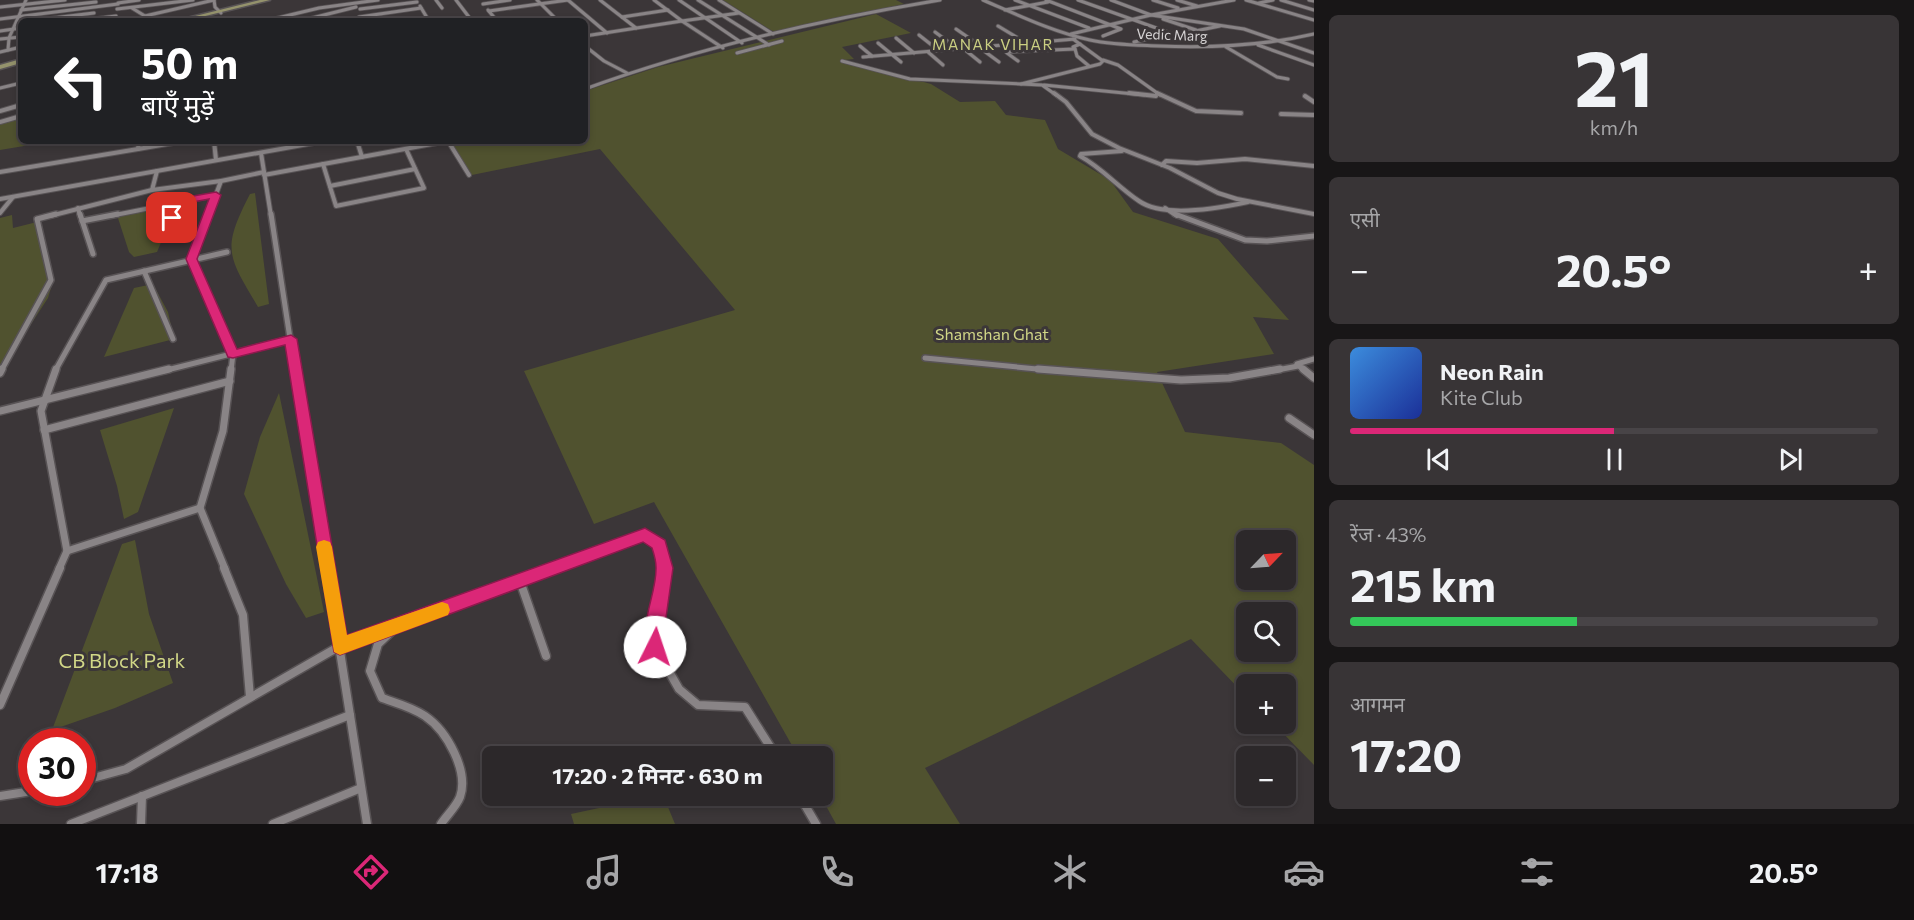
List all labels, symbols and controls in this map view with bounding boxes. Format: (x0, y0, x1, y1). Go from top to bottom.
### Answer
street label: Vedic Marg (1136, 25, 1208, 44)
text: 21 (1574, 28, 1654, 123)
district label: MANAK VIHAR (932, 35, 1054, 53)
text: 50 m (141, 36, 238, 88)
icon: left (42, 42, 120, 120)
text: बाएँ मुड़ें (141, 88, 214, 121)
text: km/h (1590, 115, 1638, 139)
pin (146, 192, 197, 243)
icon: arrive (155, 201, 188, 234)
text: एसी (1350, 207, 1380, 231)
text: 20.5° (1556, 241, 1671, 296)
text: − (1350, 248, 1369, 289)
text: + (1859, 248, 1878, 289)
park label: Shamshan Ghat (935, 324, 1049, 343)
text: Neon Rain (1440, 358, 1544, 385)
text: Kite Club (1440, 385, 1523, 409)
icon: previous (1422, 443, 1455, 476)
icon: pause (1598, 443, 1631, 476)
icon: next (1774, 443, 1807, 476)
text: रेंज · 43% (1350, 522, 1426, 546)
north arrow (1236, 530, 1296, 590)
map controls (1236, 530, 1296, 806)
text: 215 km (1350, 556, 1496, 611)
button: search (1236, 602, 1296, 662)
position arrow (623, 615, 687, 679)
park label: CB Block Park (59, 648, 186, 672)
button: + (1236, 674, 1296, 734)
text: आगमन (1350, 692, 1405, 716)
text: 17:20 (1350, 726, 1462, 781)
speed limit sign: 30 (18, 728, 96, 806)
button: − (1236, 746, 1296, 806)
text: 17:20 · 2 मिनट · 630 m (552, 762, 763, 789)
icon: directions (350, 851, 392, 893)
icon: music (583, 851, 625, 893)
icon: phone (816, 851, 858, 893)
icon: climate (1049, 851, 1091, 893)
icon: car (1283, 851, 1325, 893)
icon: filters (1516, 851, 1558, 893)
text: 17:18 (96, 856, 159, 889)
text: 20.5° (1749, 856, 1818, 889)

